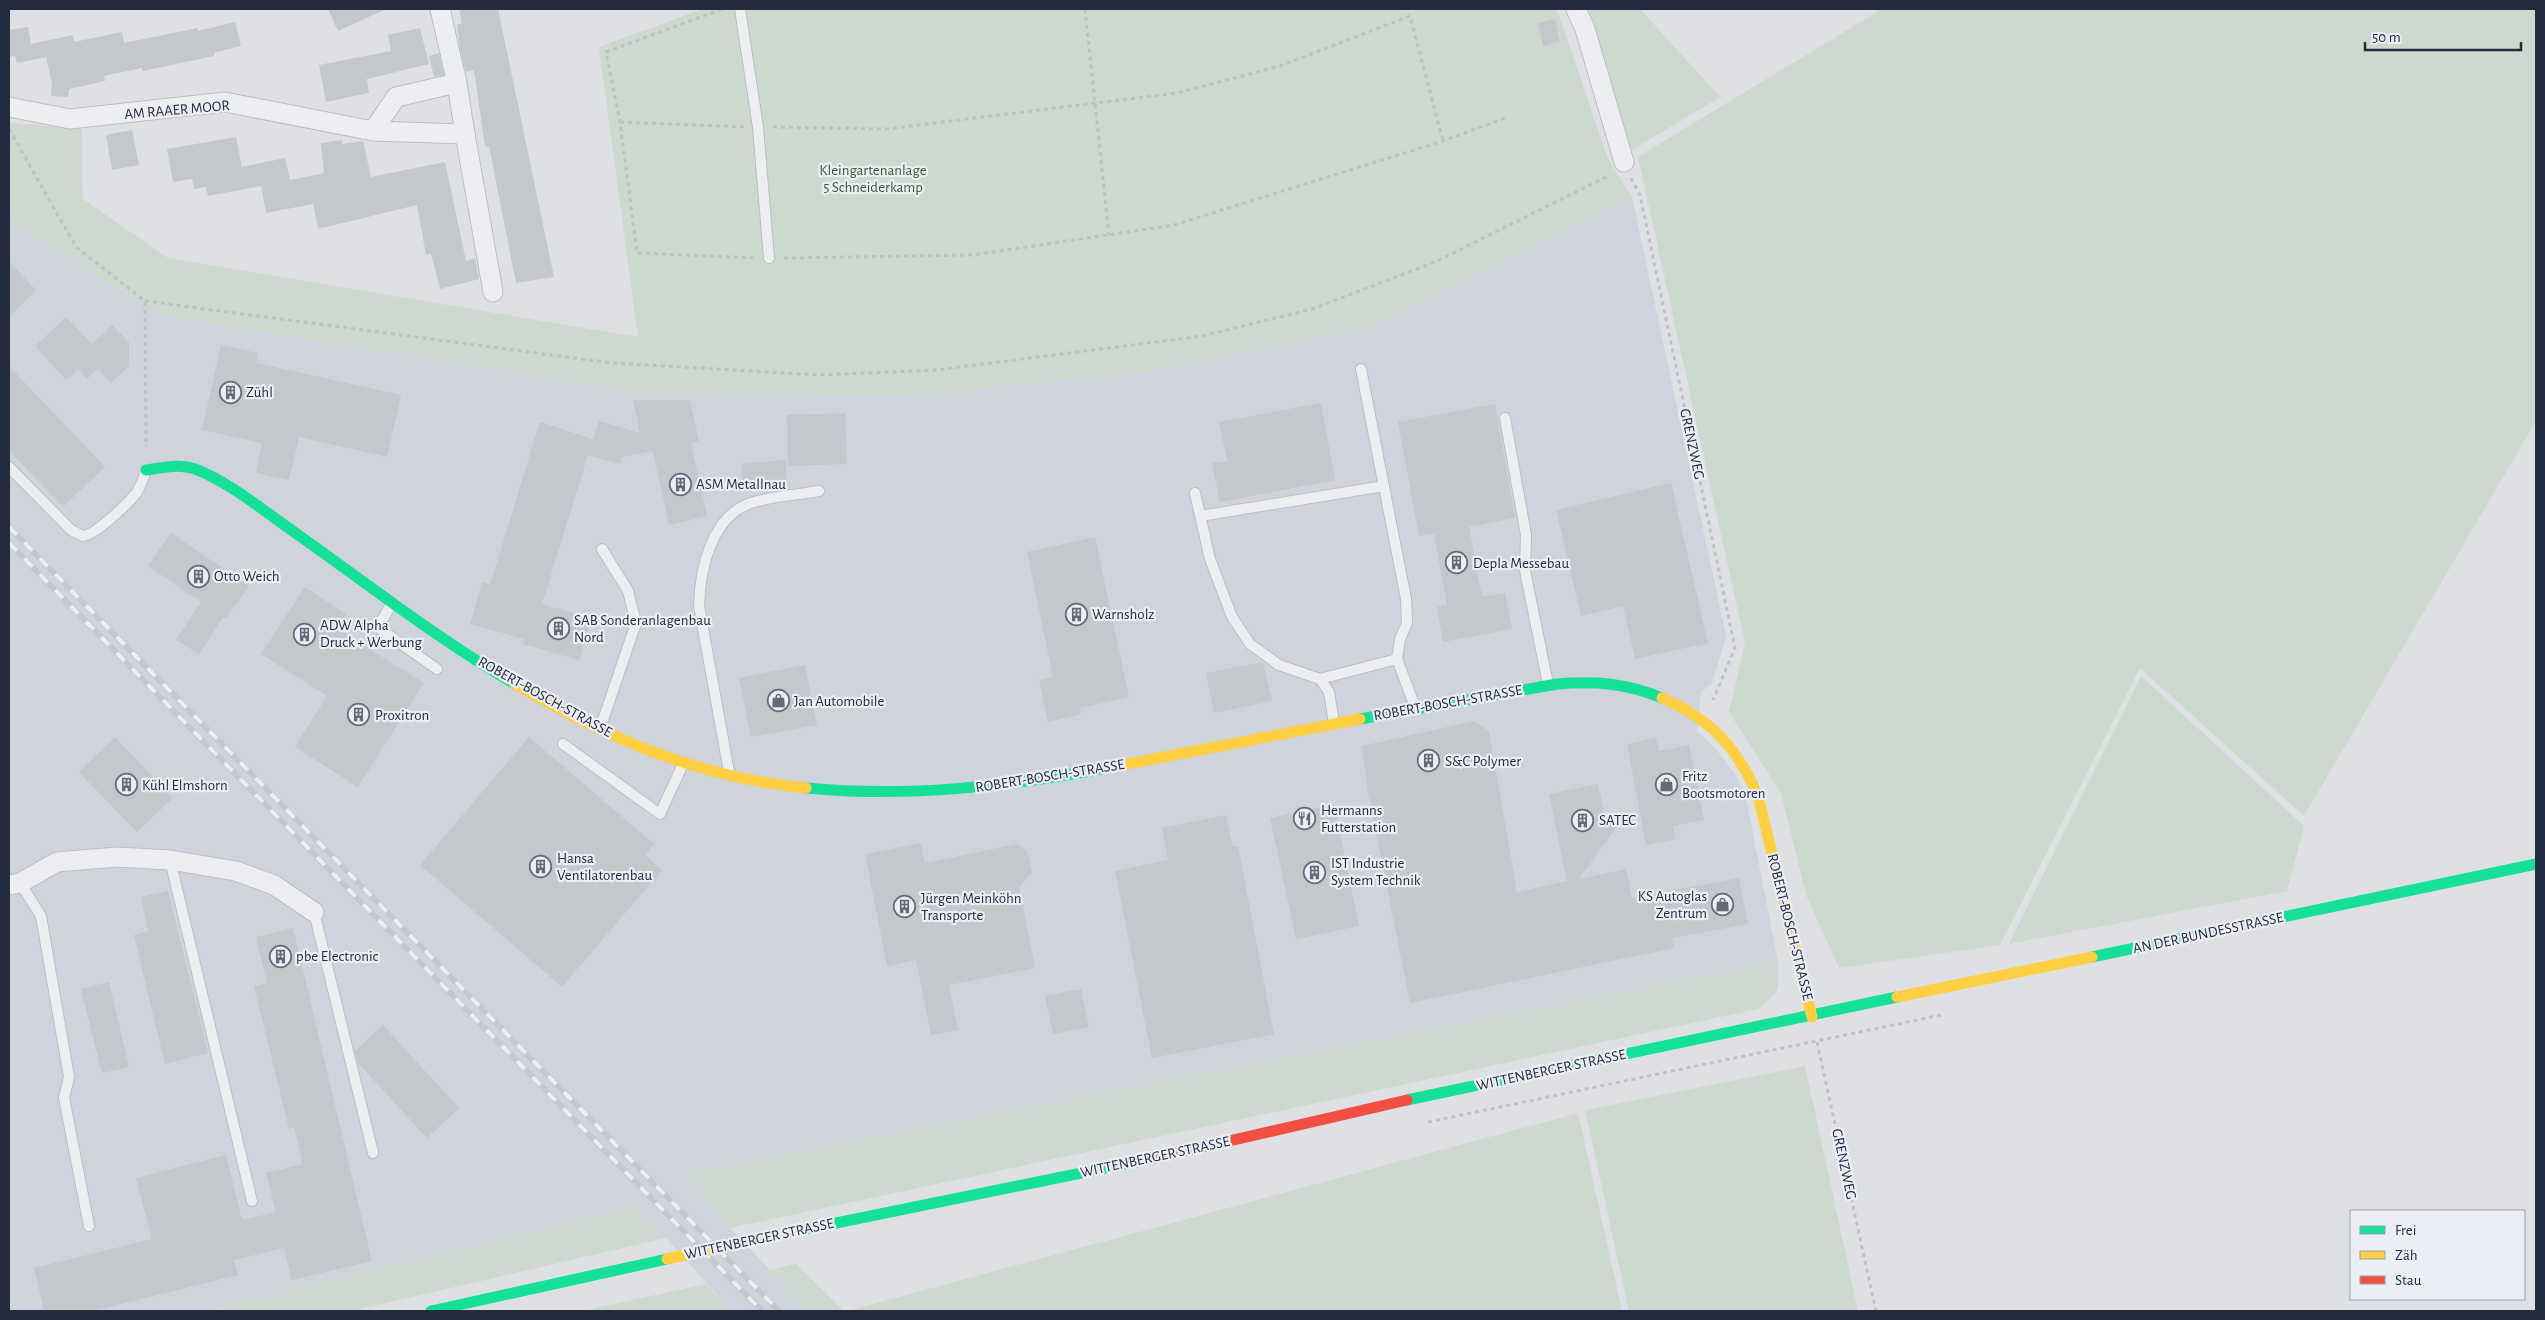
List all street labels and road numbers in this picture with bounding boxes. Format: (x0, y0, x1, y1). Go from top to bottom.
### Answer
street label: AM RAAER MOOR (124, 98, 230, 122)
street label: GRENZWEG (1677, 407, 1707, 481)
street label: ROBERT-BOSCH-STRASSE (475, 654, 615, 740)
street label: ROBERT-BOSCH-STRASSE (1373, 683, 1523, 723)
street label: ROBERT-BOSCH-STRASSE (974, 757, 1126, 795)
street label: ROBERT-BOSCH-STRASSE (1764, 852, 1816, 1002)
street label: AN DER BUNDESSTRASSE (2131, 910, 2285, 956)
street label: WITTENBERGER STRASSE (1475, 1047, 1627, 1093)
street label: GRENZWEG (1829, 1127, 1859, 1201)
street label: WITTENBERGER STRASSE (1079, 1134, 1231, 1180)
street label: WITTENBERGER STRASSE (683, 1216, 835, 1262)

